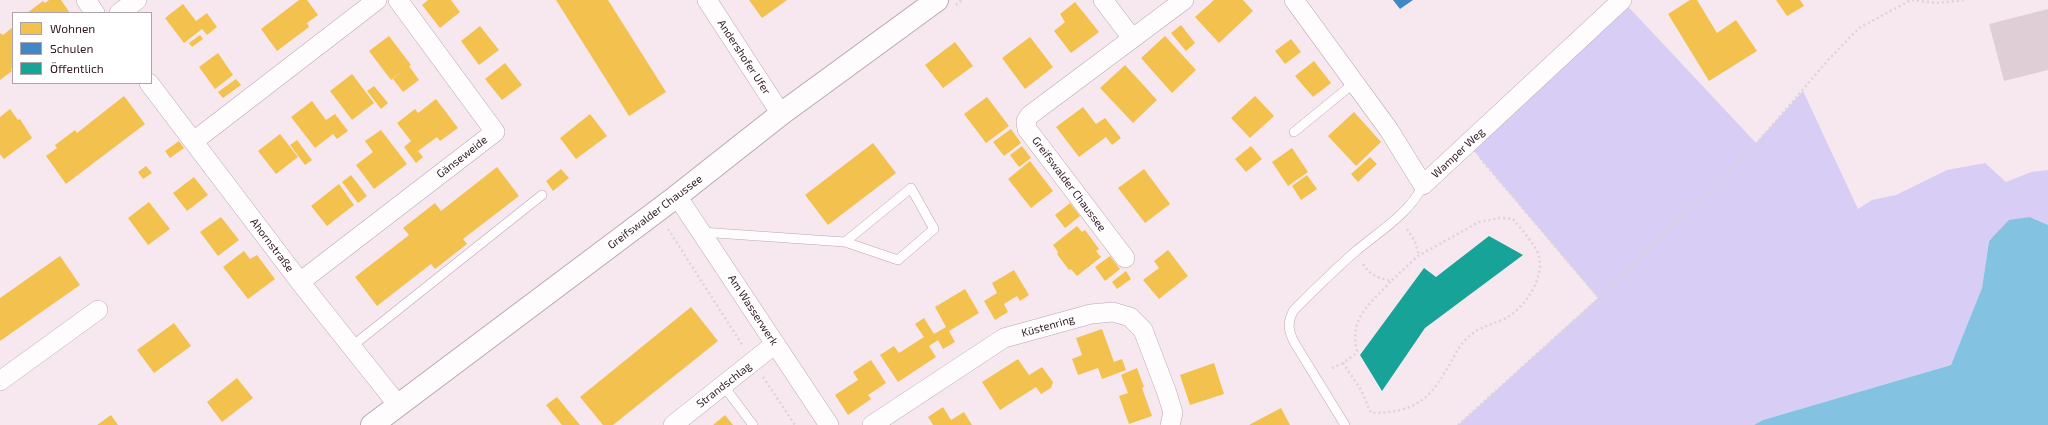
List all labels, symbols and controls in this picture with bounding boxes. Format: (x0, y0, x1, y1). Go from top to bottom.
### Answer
legend (12, 12, 152, 84)
street label: Andershofer Ufer (715, 17, 773, 97)
text: Wohnen (50, 21, 95, 35)
text: Schulen (50, 41, 93, 55)
text: Öffentlich (50, 61, 104, 75)
street label: Wamper Weg (1429, 125, 1487, 181)
street label: Gänseweide (434, 133, 490, 181)
street label: Greifswalder Chaussee (1029, 134, 1109, 234)
street label: Greifswalder Chaussee (605, 172, 705, 252)
street label: Ahornstraße (248, 216, 296, 274)
street label: Am Wasserwerk (725, 272, 781, 348)
street label: Küstenring (1020, 312, 1076, 340)
street label: Strandschlag (694, 359, 754, 411)

